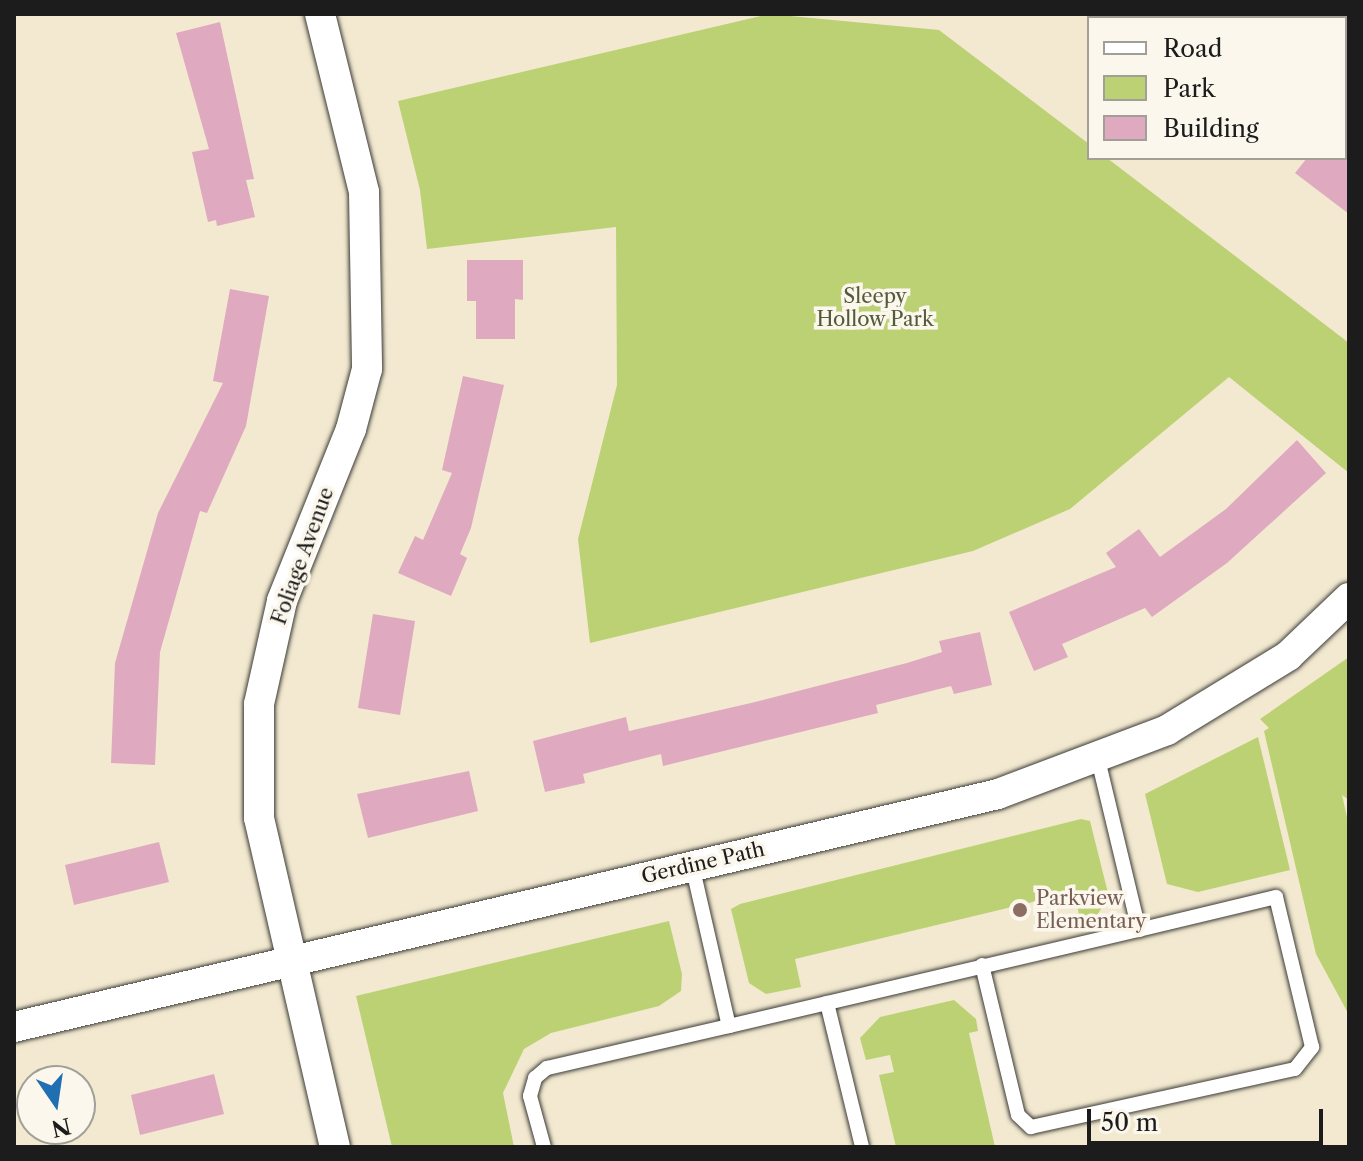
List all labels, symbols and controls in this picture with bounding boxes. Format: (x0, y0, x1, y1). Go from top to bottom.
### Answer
legend (1087, 16, 1347, 160)
text: Road (1163, 34, 1222, 63)
text: Park (1163, 74, 1215, 103)
text: Building (1163, 114, 1259, 143)
park label: Sleepy Hollow Park (816, 285, 934, 332)
street label: Foliage Avenue (267, 484, 339, 628)
street label: Gerdine Path (639, 837, 767, 889)
place label: Parkview Elementary (1036, 886, 1146, 933)
marker: Parkview Elementary (1011, 901, 1029, 919)
north arrow (16, 1065, 96, 1145)
scale bar (1091, 1093, 1327, 1143)
text: 50 m (1101, 1108, 1158, 1137)
text: N (49, 1112, 73, 1142)

